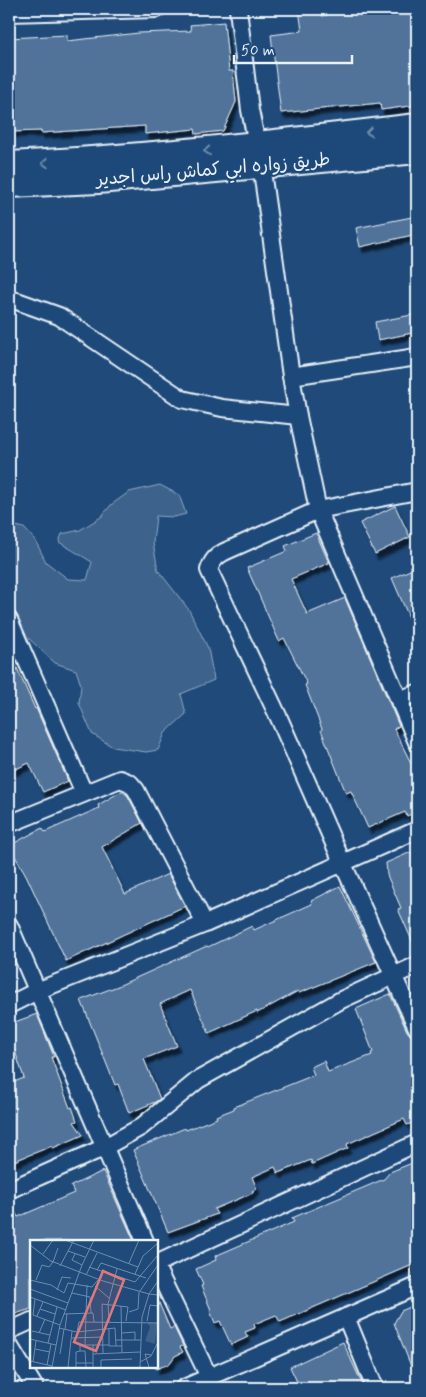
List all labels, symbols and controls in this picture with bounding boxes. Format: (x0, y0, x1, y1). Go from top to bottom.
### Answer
scale bar (234, 32, 351, 64)
text: 50 m (241, 41, 275, 61)
one-way arrow (365, 127, 373, 137)
one-way arrow (203, 145, 211, 156)
street label: طريق زواره ابي كماش راس اجدير (93, 148, 331, 195)
one-way arrow (41, 158, 49, 168)
inset map (30, 1240, 158, 1367)

